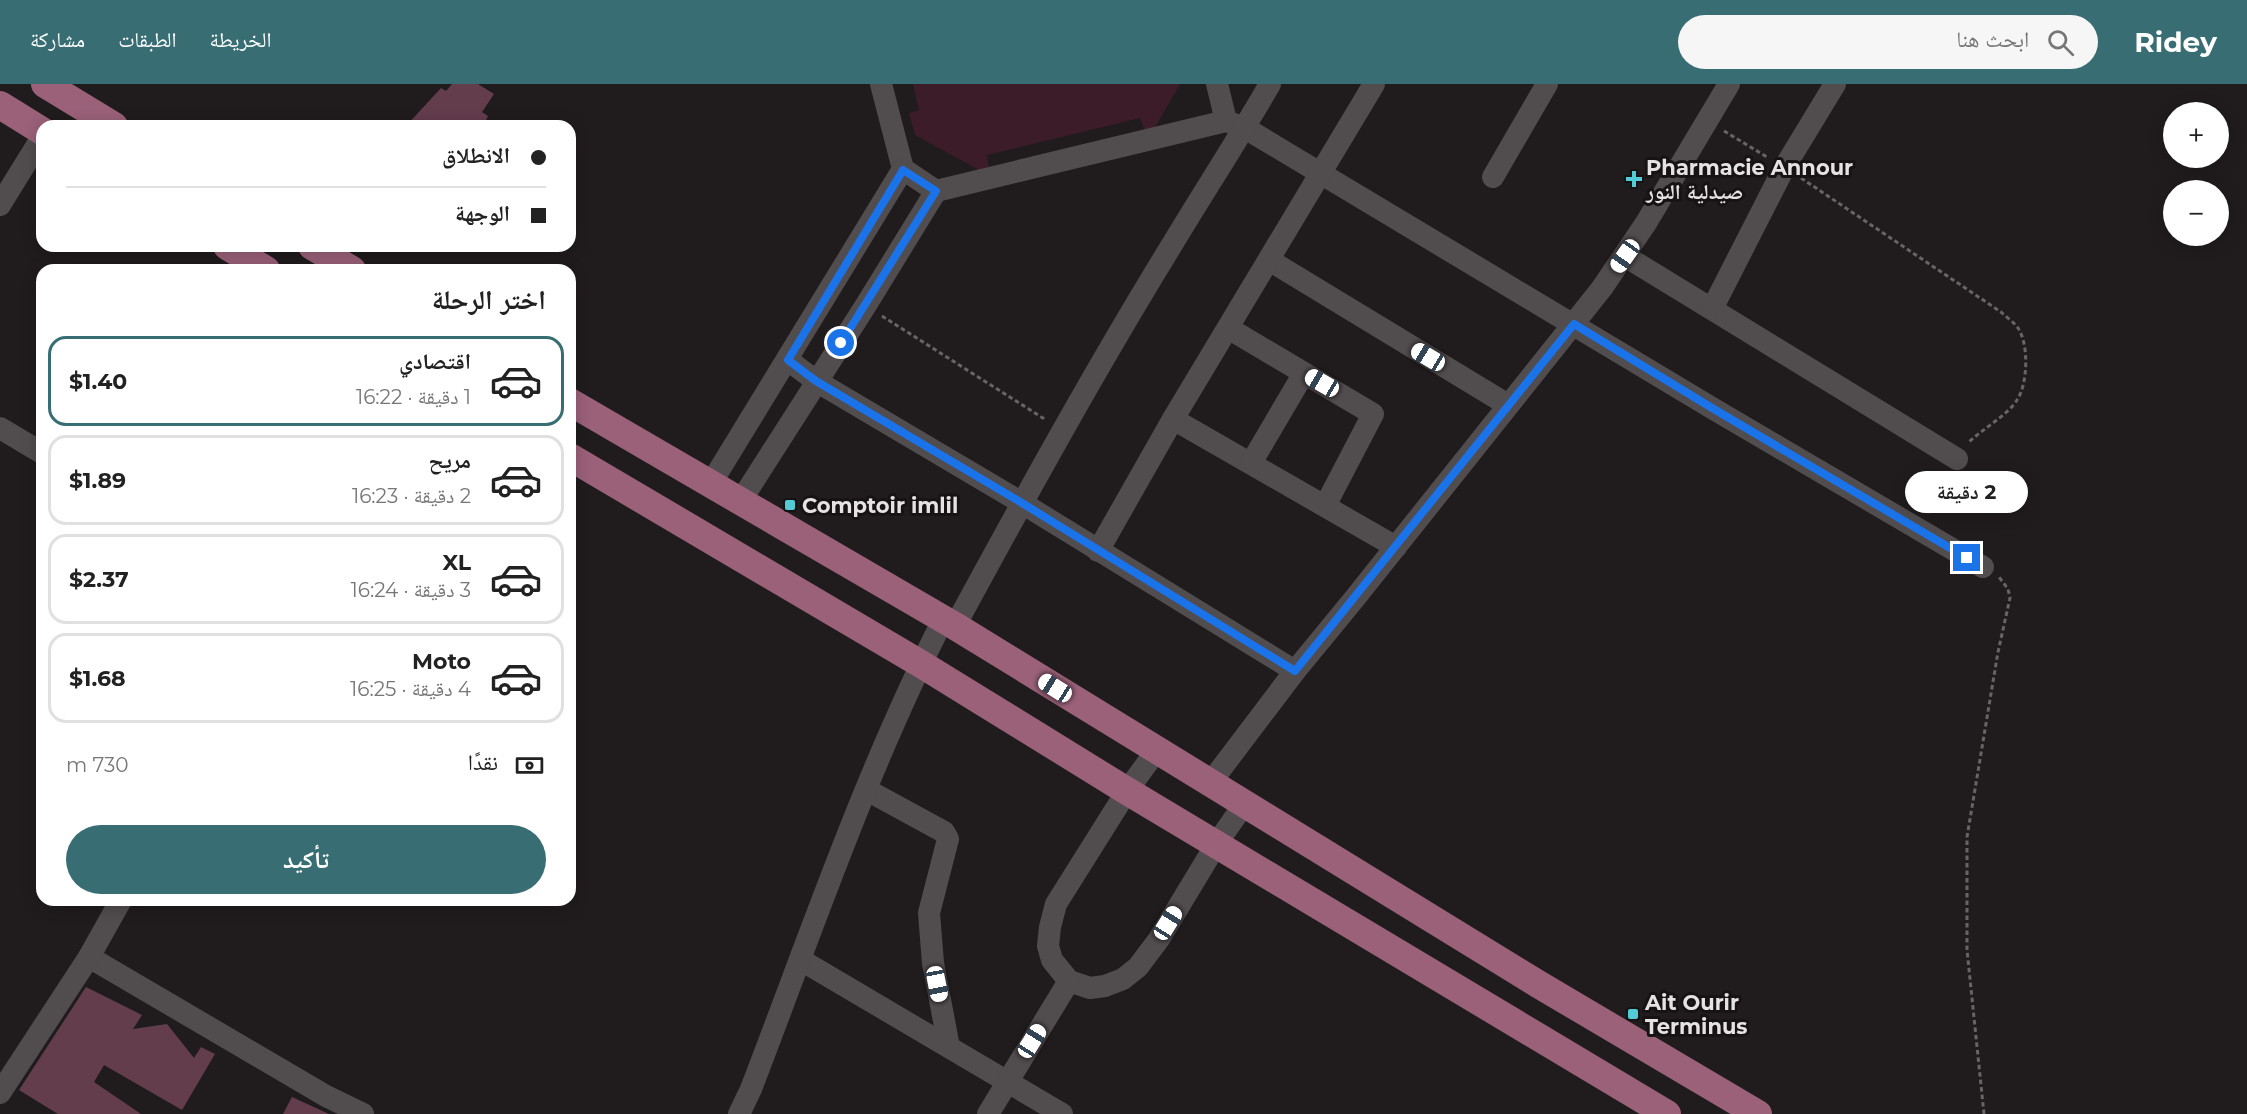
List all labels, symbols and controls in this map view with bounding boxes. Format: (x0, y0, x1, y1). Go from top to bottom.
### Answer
search box (1678, 15, 2098, 69)
text: Ridey (2134, 25, 2217, 59)
text: ابحث هنا (1956, 26, 2029, 53)
icon: search (2044, 26, 2077, 59)
text: مشاركة (30, 27, 85, 52)
text: الطبقات (118, 27, 177, 52)
text: الخريطة (210, 27, 271, 52)
map controls (2163, 102, 2229, 246)
button: + (2163, 102, 2229, 168)
text: الانطلاق (442, 142, 510, 169)
place label: Pharmacie Annour صيدلية النور (1645, 155, 1853, 204)
marker: Pharmacie Annour صيدلية النور (1627, 172, 1641, 186)
button: − (2163, 180, 2229, 246)
text: الوجهة (455, 200, 510, 227)
car (1607, 236, 1643, 276)
text: اختر الرحلة (432, 283, 546, 316)
route start (827, 329, 854, 356)
car (1408, 340, 1448, 374)
text: اقتصادي (399, 348, 471, 375)
icon: car (489, 354, 543, 408)
car (1302, 366, 1342, 400)
text: $1.40 (69, 368, 127, 395)
text: 1 دقيقة · 16:22 (356, 385, 471, 409)
text: مريح (428, 447, 471, 474)
icon: car (489, 453, 543, 507)
text: $1.89 (69, 467, 126, 494)
callout: 2 دقيقة (1906, 471, 2028, 513)
text: 2 دقيقة (1937, 480, 1996, 504)
text: 2 دقيقة · 16:23 (352, 484, 471, 508)
place label: Comptoir imlil (802, 493, 958, 518)
marker: Comptoir imlil (783, 498, 797, 512)
route end (1953, 544, 1980, 571)
text: XL (442, 549, 471, 576)
icon: car (489, 552, 543, 606)
text: $2.37 (69, 566, 129, 593)
text: 3 دقيقة · 16:24 (351, 578, 471, 602)
text: Moto (412, 648, 471, 675)
icon: car (489, 651, 543, 705)
text: $1.68 (69, 665, 125, 692)
car (1035, 671, 1075, 705)
text: 4 دقيقة · 16:25 (350, 677, 471, 701)
text: نقدًا (468, 749, 498, 776)
icon: cash (513, 749, 546, 782)
text: 730 m (66, 753, 129, 777)
button: تأكيد (66, 825, 546, 894)
car (1151, 903, 1185, 943)
car (925, 965, 949, 1003)
place label: Ait Ourir Terminus (1644, 990, 1748, 1039)
marker: Ait Ourir Terminus (1626, 1007, 1640, 1021)
car (1015, 1021, 1049, 1061)

